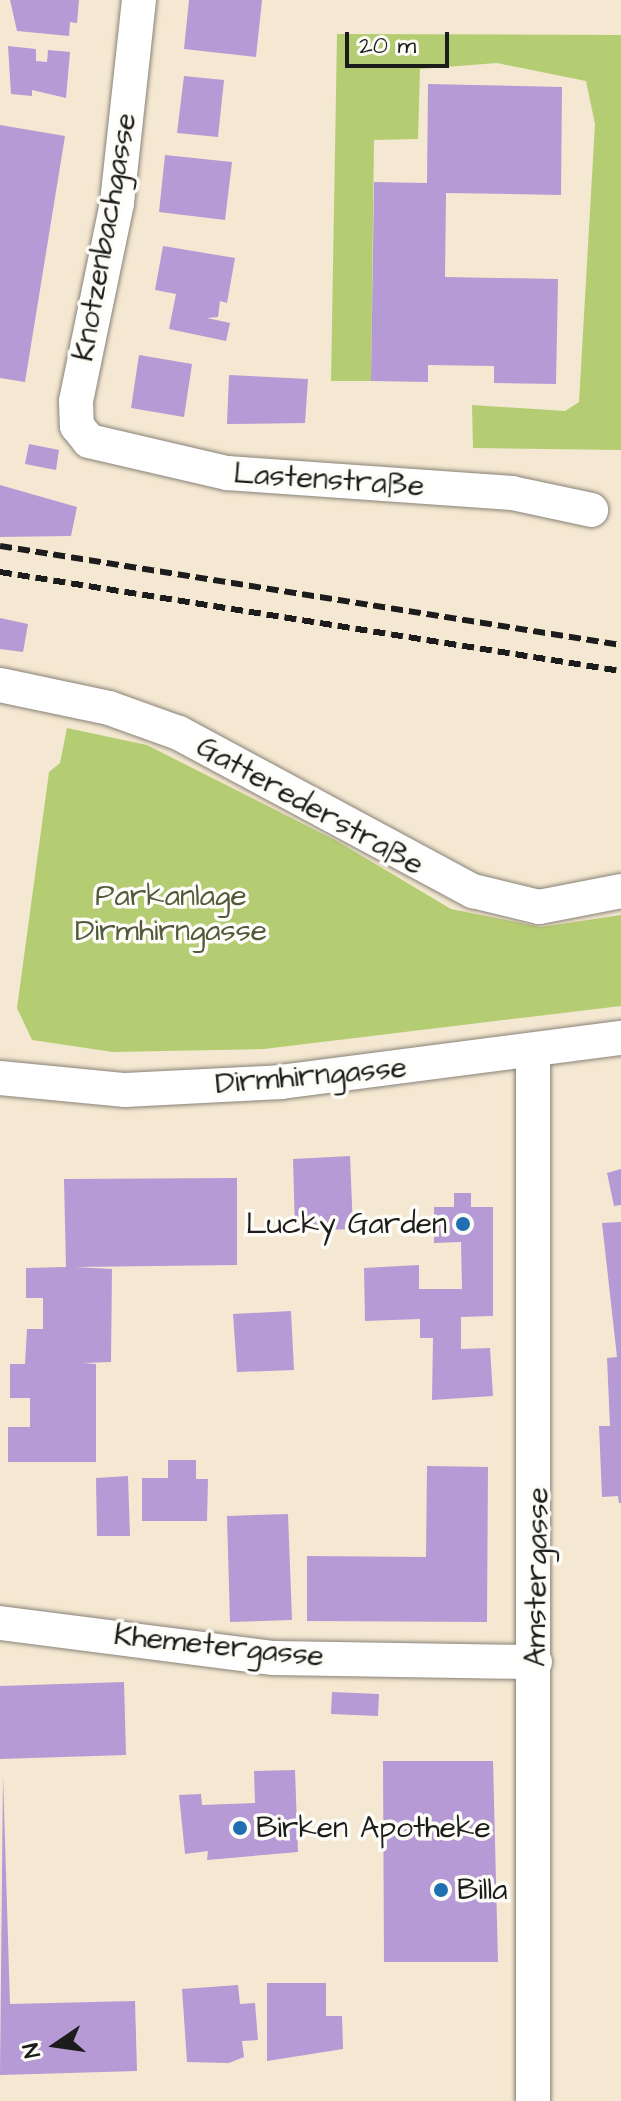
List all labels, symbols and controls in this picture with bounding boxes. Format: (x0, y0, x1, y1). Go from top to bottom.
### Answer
scale bar (349, 16, 453, 66)
text: 20 m (359, 29, 416, 63)
street label: Knotzenbachgasse (65, 110, 145, 364)
street label: Lastenstraße (232, 455, 426, 505)
street label: Gatterederstraße (190, 729, 430, 883)
park label: Parkanlage Dirmhirngasse (75, 878, 267, 948)
street label: Dirmhirngasse (214, 1050, 408, 1102)
place label: Lucky Garden (246, 1206, 447, 1242)
marker: Lucky Garden (454, 1215, 472, 1233)
street label: Amstergasse (517, 1487, 557, 1667)
street label: Khemetergasse (112, 1617, 326, 1675)
place label: Birken Apotheke (256, 1810, 491, 1846)
marker: Birken Apotheke (231, 1819, 249, 1837)
place label: Billa (457, 1872, 508, 1908)
marker: Billa (432, 1881, 450, 1899)
north arrow (16, 2005, 96, 2085)
text: N (15, 2040, 49, 2061)

